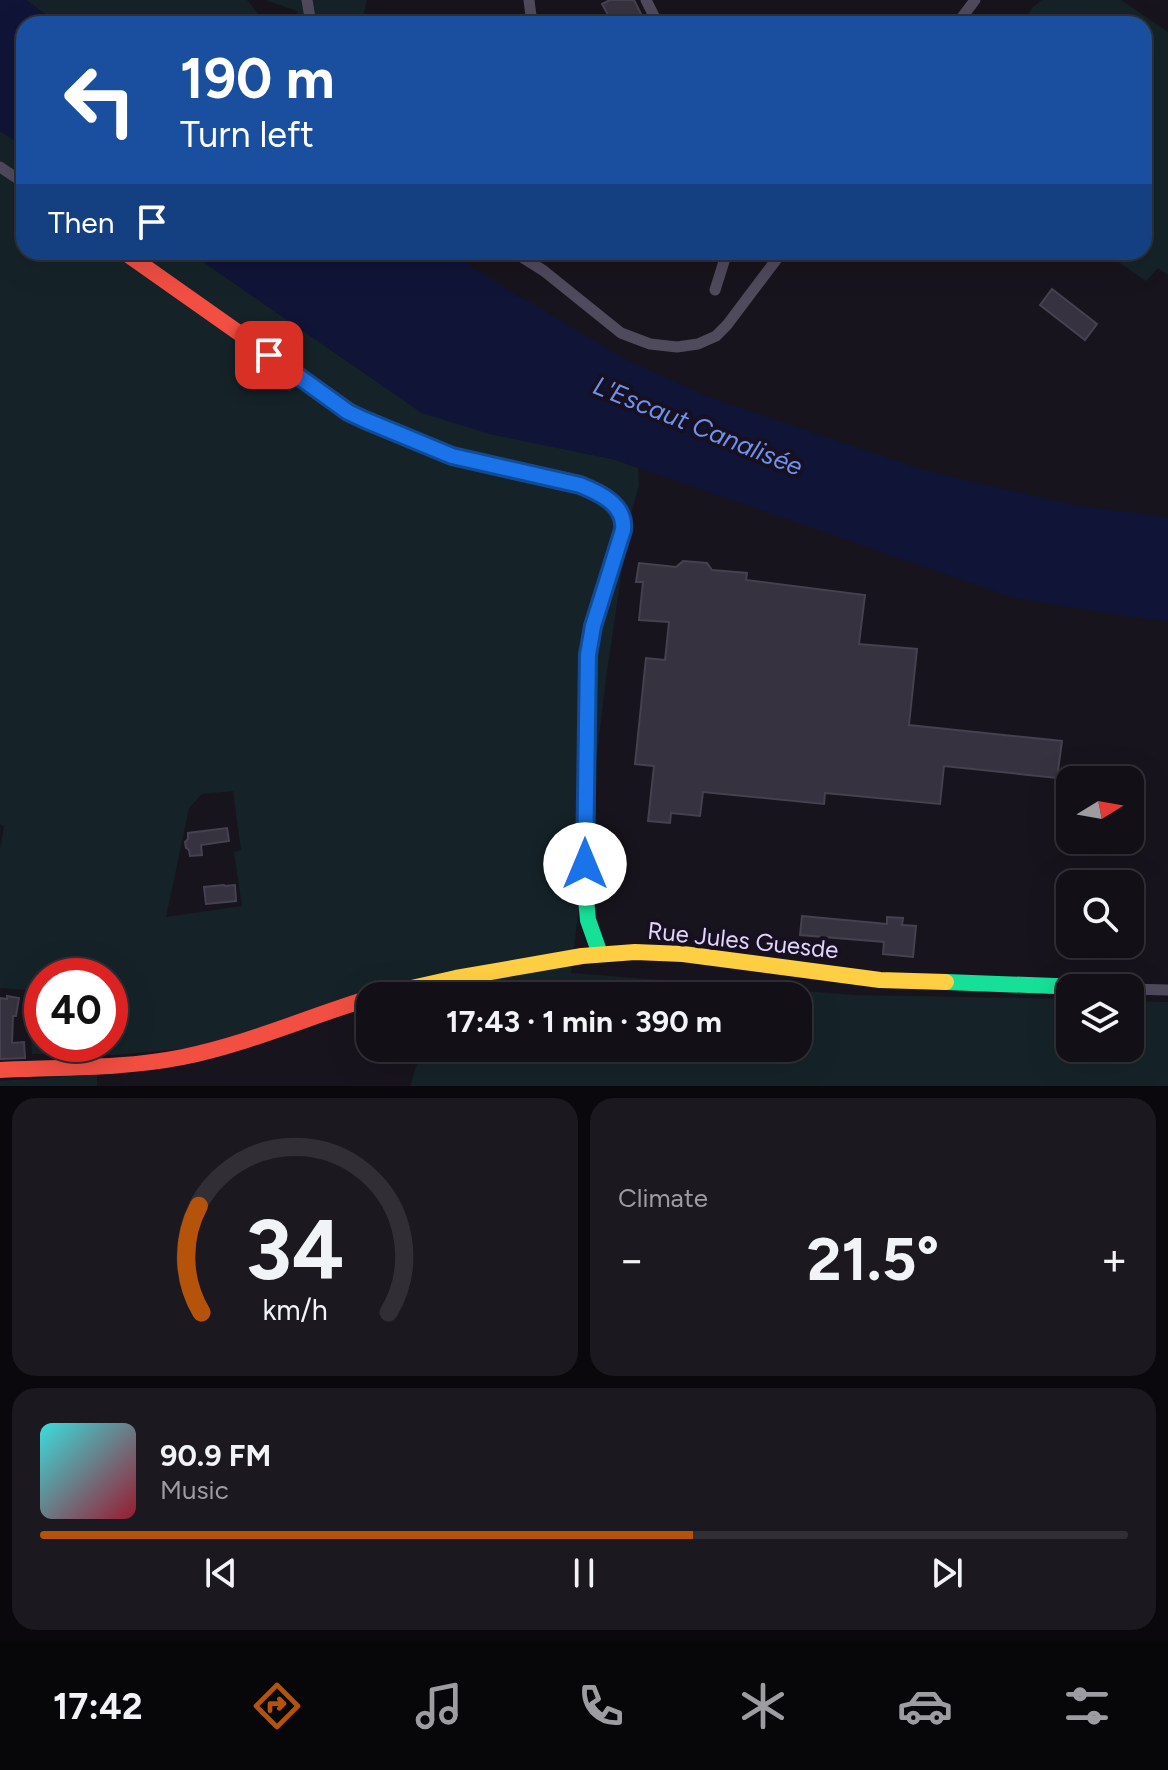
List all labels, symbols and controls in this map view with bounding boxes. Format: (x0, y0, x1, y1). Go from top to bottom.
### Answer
text: 190 m (180, 45, 335, 112)
icon: left (48, 48, 152, 152)
text: Turn left (180, 113, 314, 156)
icon: arrive (130, 200, 174, 244)
text: Then (48, 204, 114, 241)
pin (235, 321, 303, 389)
icon: arrive (247, 333, 291, 377)
water label: L'Escaut Canalisée (589, 369, 807, 483)
north arrow (1056, 766, 1144, 854)
map controls (1056, 766, 1144, 1062)
position arrow (543, 822, 627, 906)
button: search (1056, 870, 1144, 958)
street label: Rue Jules Guesde (646, 916, 840, 964)
speed limit sign: 40 (24, 958, 128, 1062)
button: layers (1056, 974, 1144, 1062)
text: 17:43 · 1 min · 390 m (446, 1003, 722, 1040)
text: Climate (618, 1182, 708, 1214)
text: 34 (246, 1200, 344, 1300)
text: 21.5° (807, 1223, 939, 1295)
text: − (618, 1233, 645, 1286)
text: + (1101, 1233, 1128, 1286)
text: km/h (262, 1293, 328, 1327)
text: 90.9 FM (160, 1437, 271, 1474)
text: Music (160, 1474, 229, 1506)
icon: previous (199, 1551, 243, 1595)
icon: pause (562, 1551, 606, 1595)
icon: next (925, 1551, 969, 1595)
icon: directions (249, 1678, 305, 1734)
icon: music (411, 1678, 467, 1734)
icon: phone (573, 1678, 629, 1734)
icon: climate (735, 1678, 791, 1734)
icon: car (897, 1678, 953, 1734)
icon: filters (1059, 1678, 1115, 1734)
text: 17:42 (53, 1685, 143, 1728)

